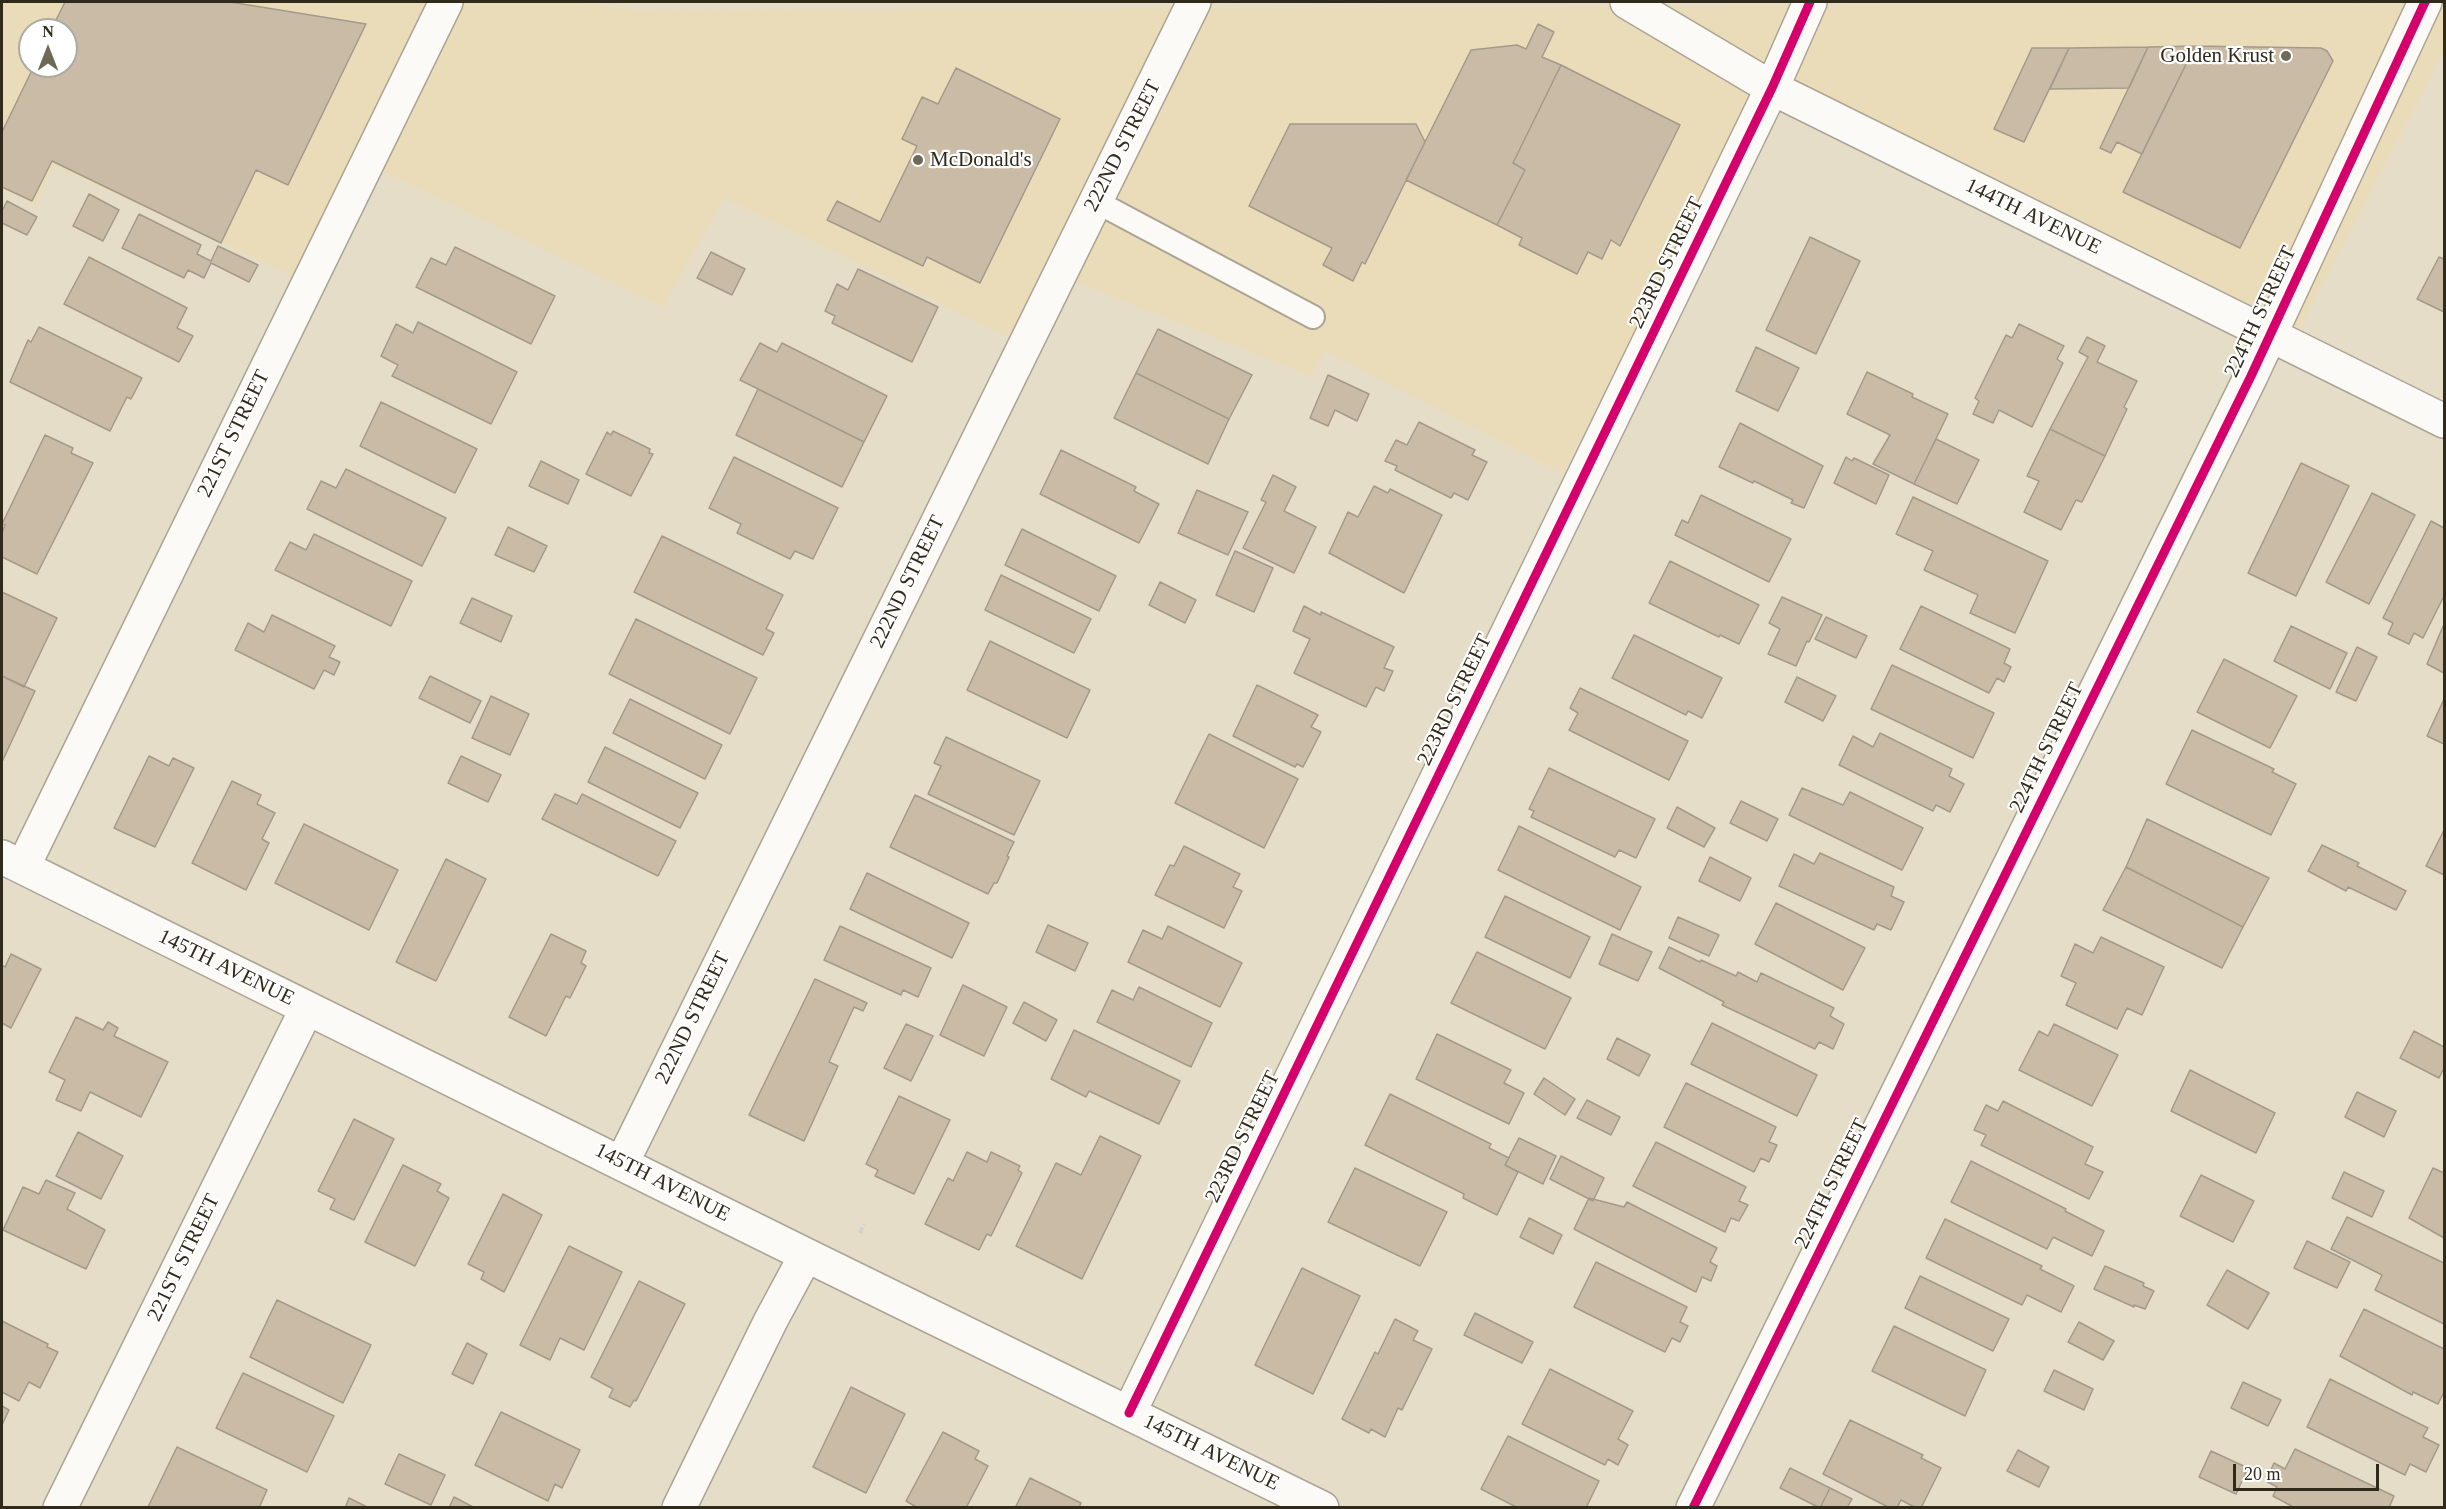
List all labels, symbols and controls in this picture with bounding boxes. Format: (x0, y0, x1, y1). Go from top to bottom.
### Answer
north arrow (18, 18, 78, 78)
text: N (42, 23, 54, 40)
place label: Golden Krust (2160, 43, 2274, 69)
marker: Golden Krust (2279, 49, 2293, 63)
street label: 222ND STREET (1079, 76, 1167, 216)
place label: McDonald's (930, 147, 1032, 173)
marker: McDonald's (911, 153, 925, 167)
street label: 144TH AVENUE (1961, 173, 2105, 261)
street label: 223RD STREET (1624, 193, 1710, 333)
street label: 224TH STREET (2220, 242, 2302, 382)
street label: 221ST STREET (192, 366, 276, 502)
street label: 222ND STREET (865, 512, 951, 652)
street label: 223RD STREET (1412, 630, 1498, 770)
street label: 224TH STREET (2005, 679, 2089, 817)
street label: 145TH AVENUE (154, 924, 298, 1012)
street label: 222ND STREET (650, 948, 736, 1088)
street label: 223RD STREET (1200, 1067, 1286, 1207)
street label: 224TH STREET (1790, 1115, 1874, 1253)
street label: 145TH AVENUE (590, 1138, 734, 1228)
street label: 221ST STREET (142, 1190, 226, 1326)
street label: 145TH AVENUE (1139, 1409, 1283, 1497)
scale bar (2236, 1452, 2382, 1490)
text: 20 m (2244, 1464, 2281, 1484)

